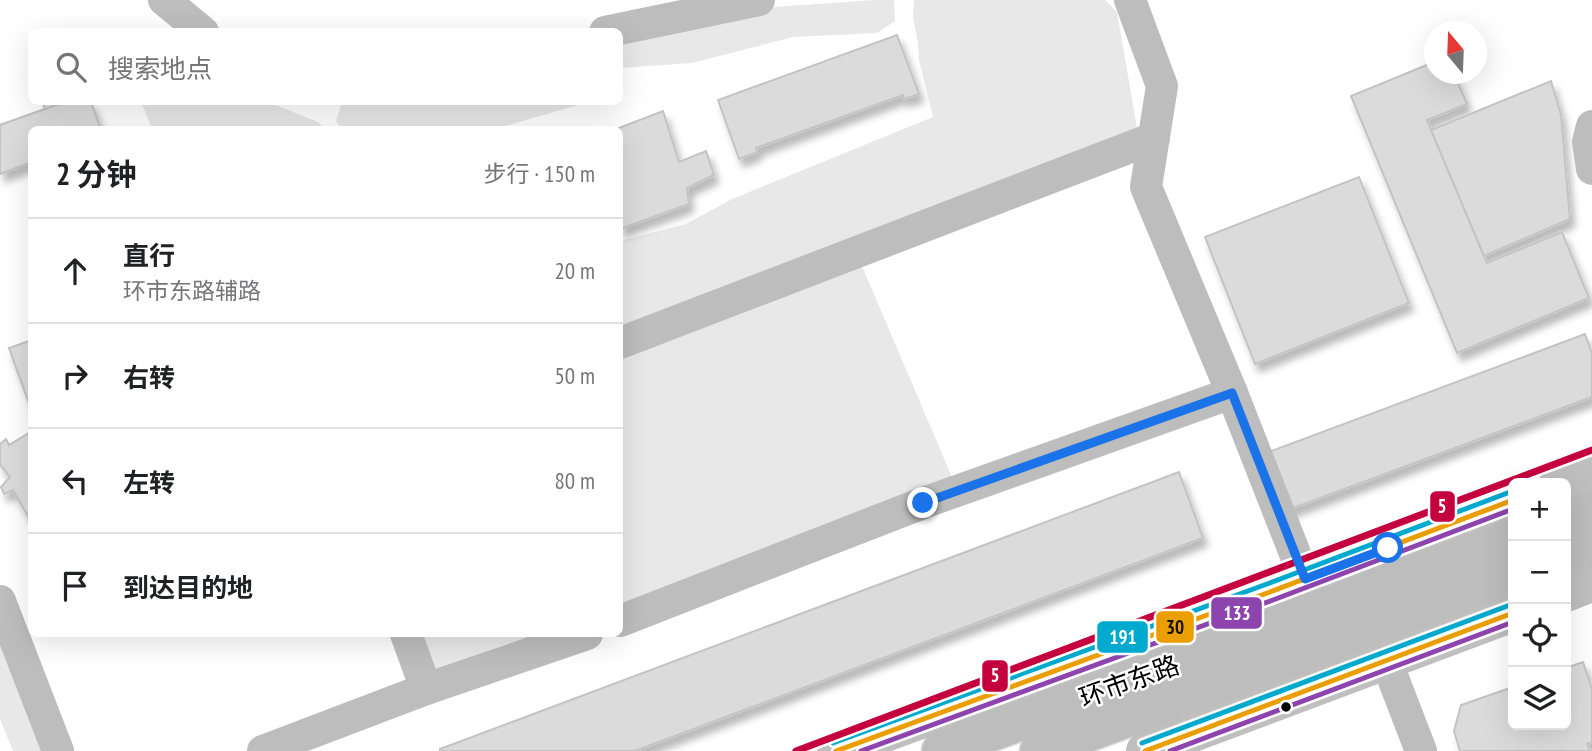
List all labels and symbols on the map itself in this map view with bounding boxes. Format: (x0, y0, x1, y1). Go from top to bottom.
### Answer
north arrow (1424, 21, 1487, 84)
route end (907, 487, 938, 518)
line badge: 5 (1429, 490, 1456, 523)
text: 5 (1437, 494, 1447, 518)
route start (1372, 532, 1403, 563)
line badge: 133 (1210, 596, 1263, 630)
text: 133 (1223, 601, 1251, 625)
line badge: 30 (1155, 610, 1195, 644)
text: 30 (1166, 615, 1184, 639)
line badge: 191 (1096, 620, 1149, 654)
text: 191 (1109, 625, 1137, 649)
street label: 环市东路 (1074, 648, 1184, 714)
line badge: 5 (981, 659, 1009, 693)
text: 5 (990, 663, 1000, 687)
unlabelled marker (1279, 700, 1293, 714)

